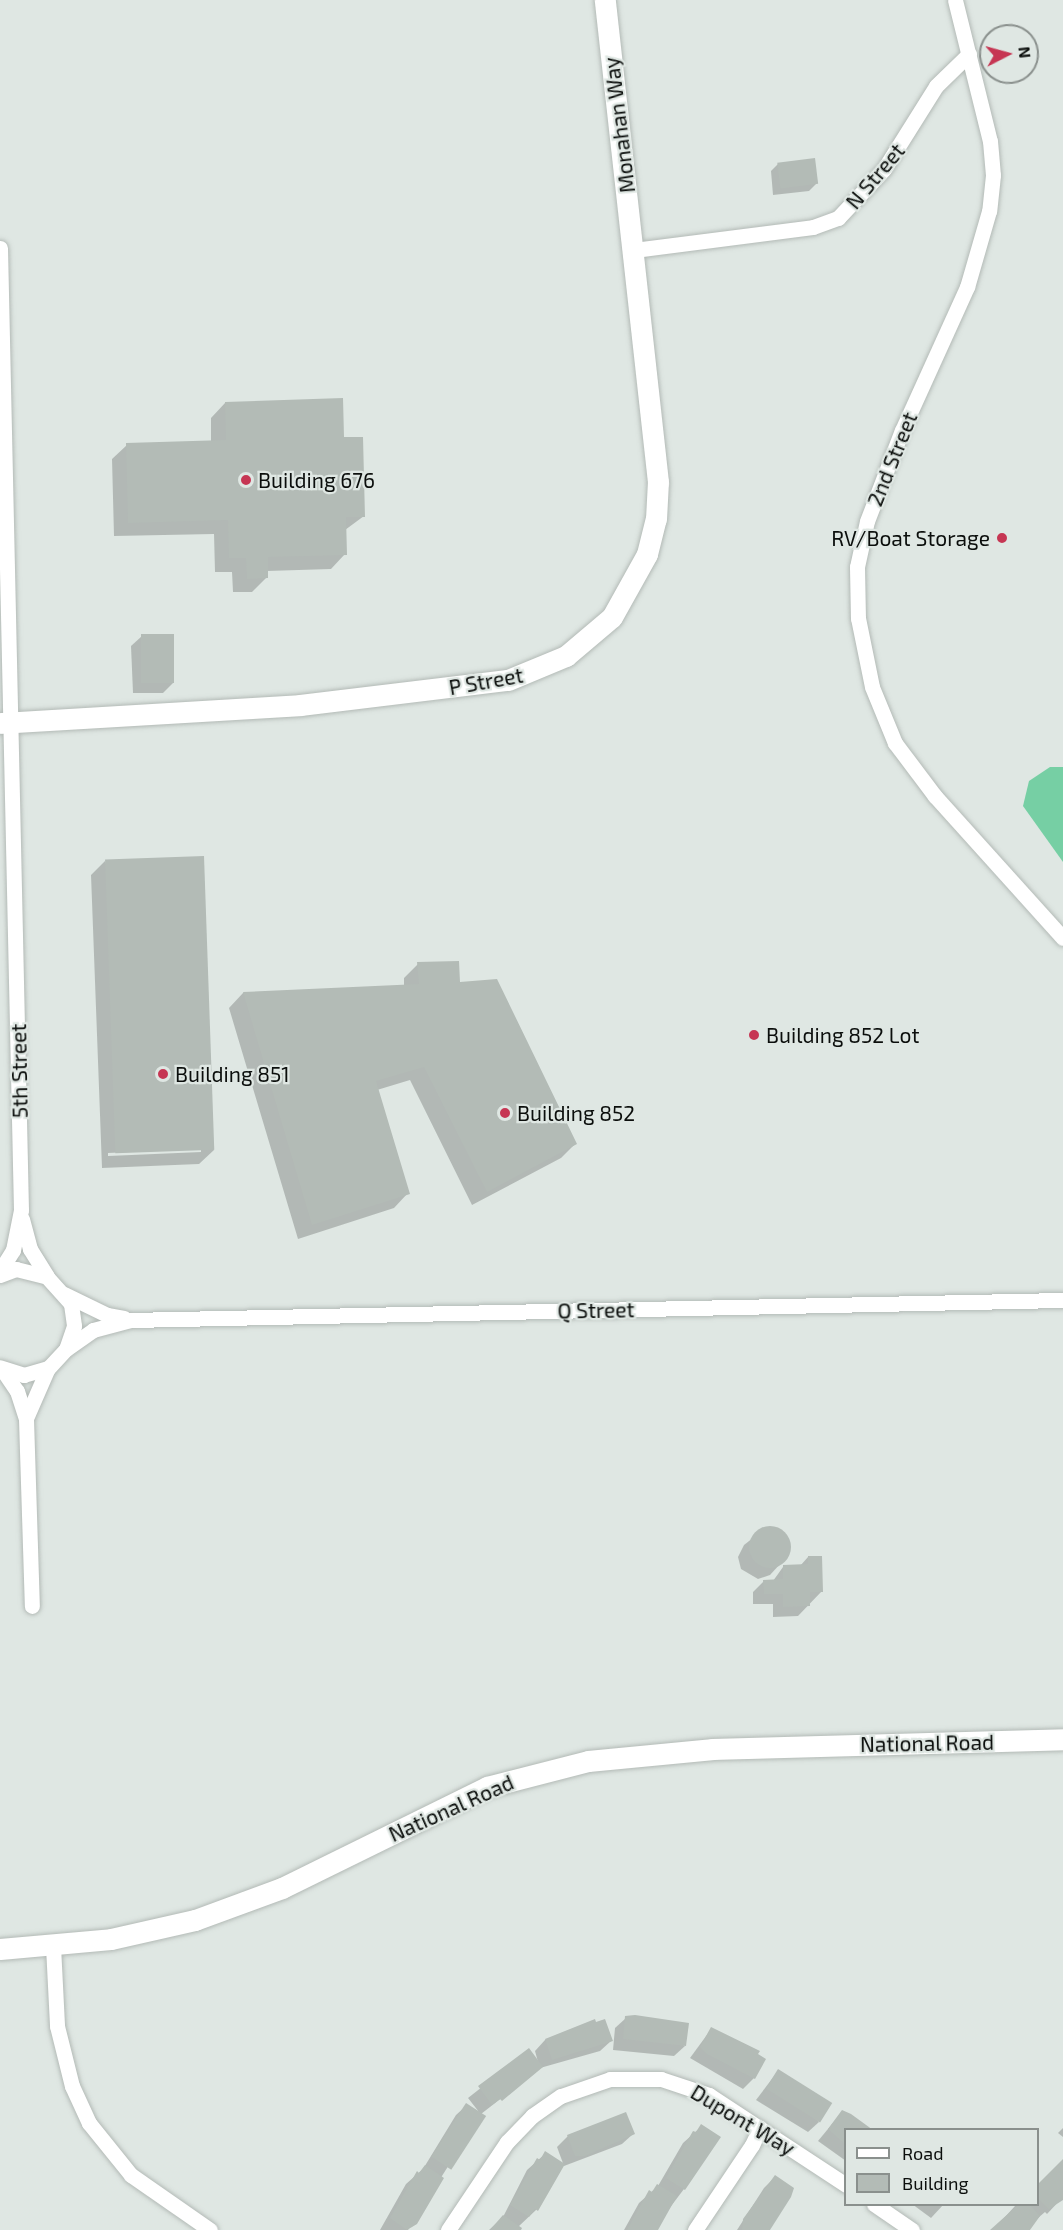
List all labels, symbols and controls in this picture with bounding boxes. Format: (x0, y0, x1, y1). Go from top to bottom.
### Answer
north arrow (979, 24, 1039, 84)
text: N (1015, 46, 1035, 59)
street label: Monahan Way (598, 55, 640, 195)
street label: N Street (840, 138, 910, 214)
street label: 2nd Street (862, 408, 922, 510)
place label: Building 676 (258, 467, 375, 493)
marker: Building 676 (239, 473, 253, 487)
place label: RV/Boat Storage (831, 525, 990, 551)
marker: RV/Boat Storage (995, 531, 1009, 545)
street label: P Street (447, 662, 525, 700)
place label: Building 852 Lot (766, 1022, 919, 1048)
street label: 5th Street (6, 1024, 32, 1118)
marker: Building 852 Lot (747, 1028, 761, 1042)
place label: Building 851 (175, 1061, 290, 1087)
marker: Building 851 (156, 1067, 170, 1081)
place label: Building 852 (517, 1100, 635, 1126)
marker: Building 852 (498, 1106, 512, 1120)
street label: Q Street (557, 1297, 635, 1323)
street label: National Road (860, 1729, 994, 1757)
street label: National Road (384, 1769, 518, 1847)
street label: Dupont Way (686, 2079, 800, 2161)
legend (844, 2128, 1039, 2206)
text: Road (902, 2142, 943, 2164)
text: Building (902, 2172, 969, 2194)

